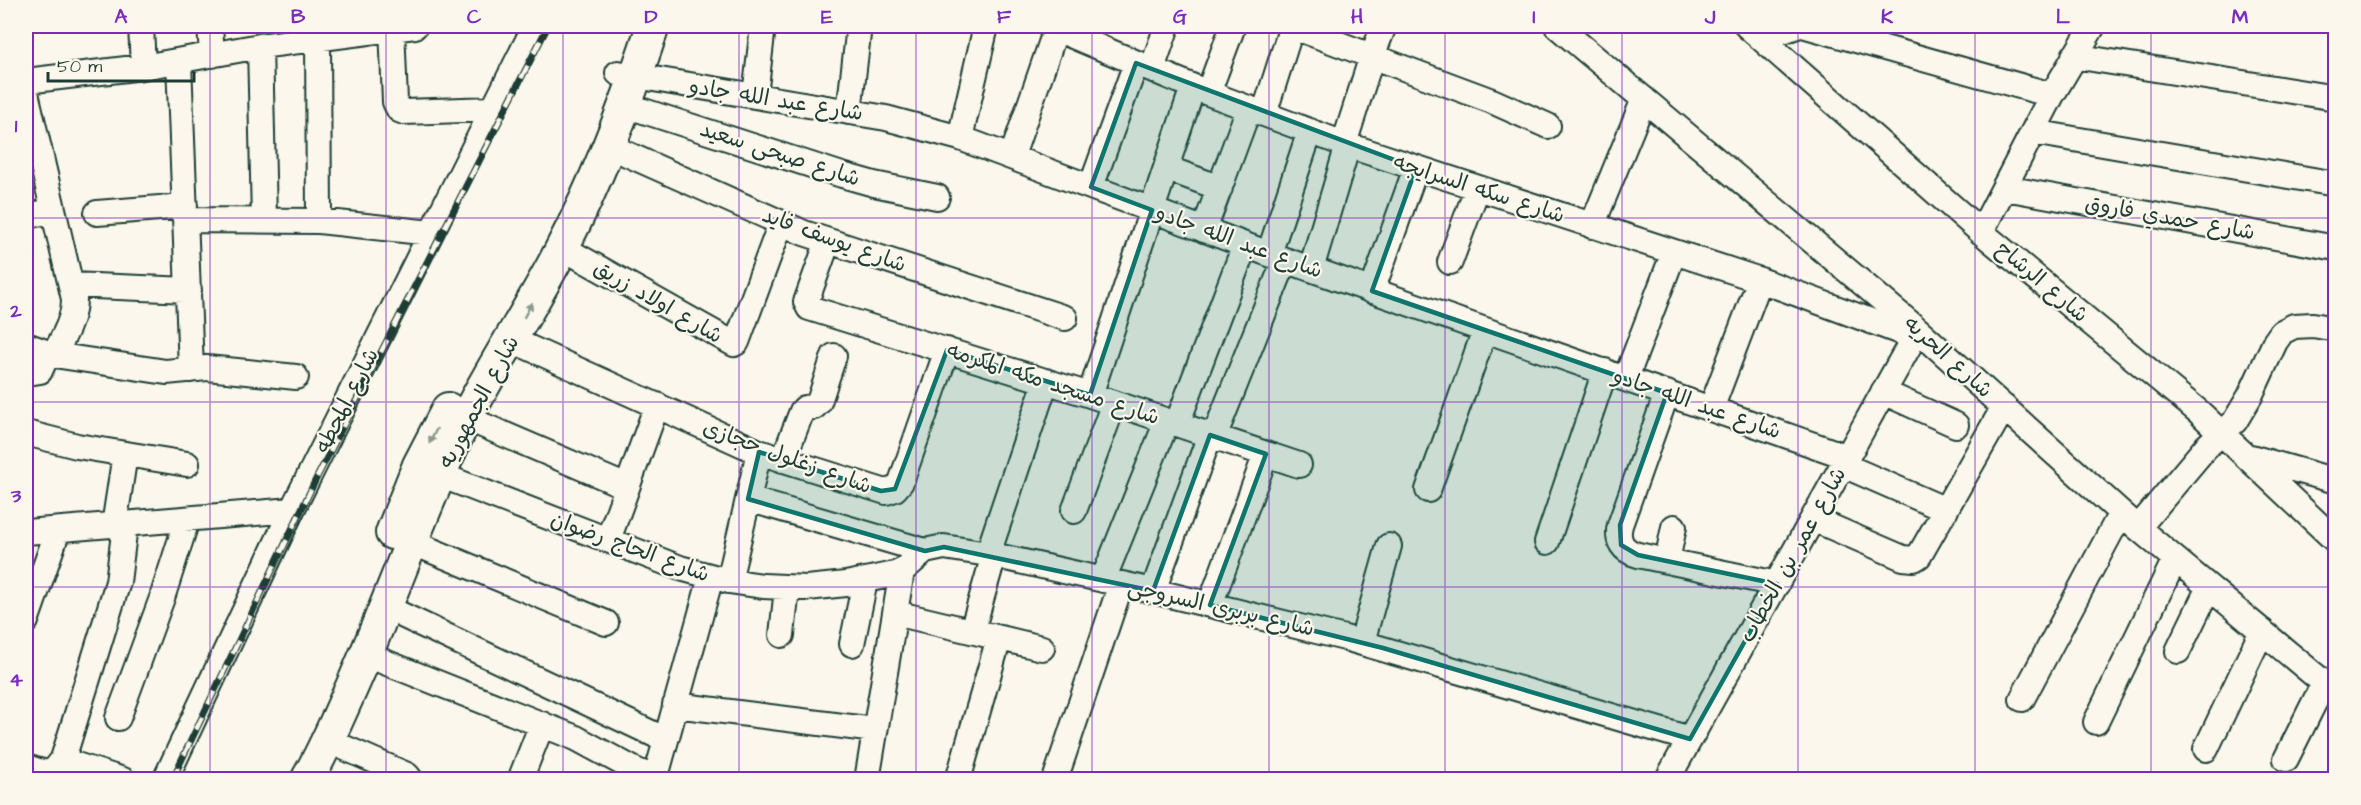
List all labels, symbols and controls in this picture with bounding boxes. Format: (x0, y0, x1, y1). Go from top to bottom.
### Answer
text: A (115, 3, 128, 31)
text: B (291, 3, 306, 31)
text: C (467, 3, 482, 31)
text: D (645, 3, 658, 31)
text: E (821, 3, 833, 31)
text: F (997, 3, 1012, 31)
text: G (1173, 3, 1187, 31)
text: H (1351, 3, 1363, 31)
text: I (1532, 3, 1536, 31)
text: J (1704, 3, 1716, 31)
text: K (1881, 3, 1894, 31)
text: L (2056, 3, 2070, 31)
text: M (2232, 3, 2249, 31)
scale bar (48, 45, 194, 83)
text: 50 m (57, 54, 102, 79)
street label: شارع عبد الله جادو (685, 71, 865, 129)
text: 1 (15, 112, 18, 140)
street label: شارع صبحى سعيد (696, 114, 864, 194)
street label: شارع سكه السرايجه (1389, 147, 1569, 231)
street label: شارع حمدي فاروق (2083, 188, 2257, 248)
street label: شارع عبد الله جادو (1149, 197, 1327, 287)
street label: شارع يوسف فايد (758, 200, 910, 280)
street label: شارع الرشاح (1989, 234, 2095, 330)
street label: شارع اولاد زريق (588, 252, 728, 352)
text: 2 (9, 297, 22, 325)
one-way arrow (523, 302, 534, 318)
street label: شارع الحريه (1897, 309, 1999, 405)
street label: شارع الجمهوريه (431, 330, 527, 474)
street label: شارع مسجد مكه المكرمه (943, 335, 1163, 433)
street label: شارع المحطه (307, 343, 387, 459)
street label: شارع عبد الله جادو (1607, 360, 1785, 447)
street label: شارع زغلول حجازى (698, 412, 876, 502)
one-way arrow (428, 428, 438, 445)
street label: شارع عمر بن الخطاب (1732, 462, 1854, 648)
text: 3 (10, 482, 22, 510)
street label: شارع الحاج رضوان (546, 504, 714, 590)
street label: شارع بربرى السروجى (1125, 571, 1317, 645)
text: 4 (9, 666, 23, 694)

